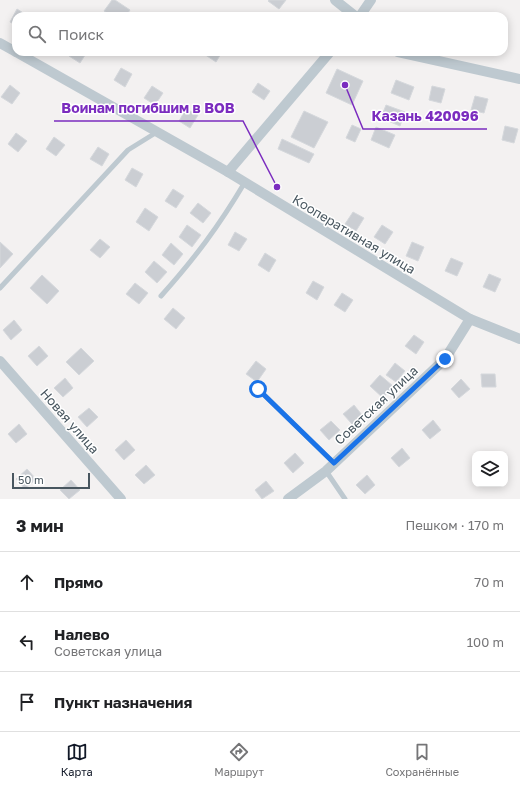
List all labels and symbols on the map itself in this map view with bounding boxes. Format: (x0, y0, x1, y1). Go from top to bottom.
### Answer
callout: Воинам погибшим в ВОВ (54, 95, 243, 121)
text: Воинам погибшим в ВОВ (61, 99, 235, 116)
callout: Казань 420096 (363, 103, 487, 129)
text: Казань 420096 (371, 107, 479, 124)
street label: Кооперативная улица (290, 191, 418, 277)
route end (436, 350, 454, 368)
street label: Советская улица (331, 362, 421, 448)
route start (249, 380, 267, 398)
street label: Новая улица (37, 385, 103, 457)
scale bar (12, 471, 90, 490)

